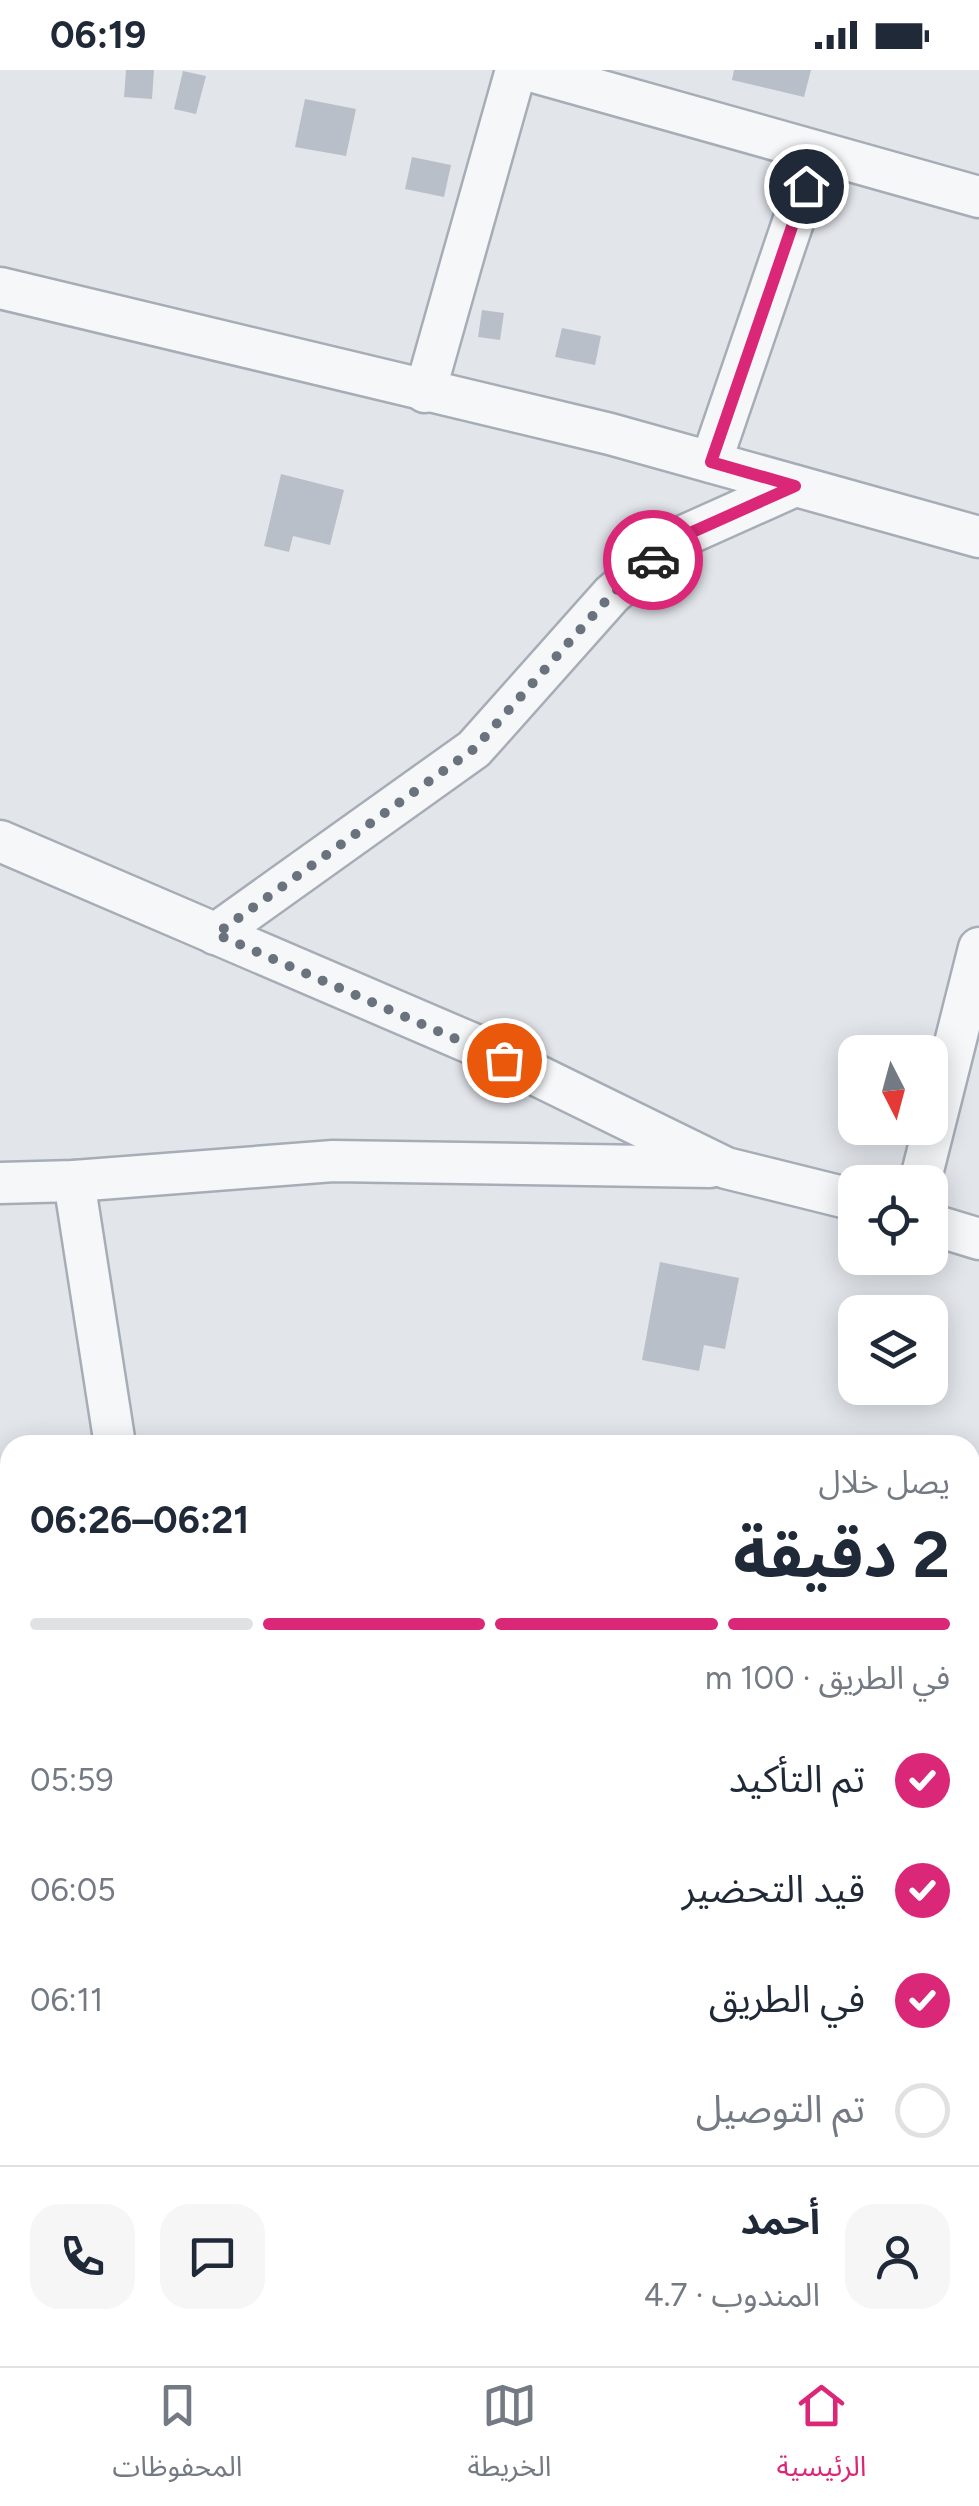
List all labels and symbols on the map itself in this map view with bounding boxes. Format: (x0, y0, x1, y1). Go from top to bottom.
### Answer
pin (764, 144, 849, 229)
courier (603, 510, 703, 610)
pin (462, 1018, 547, 1103)
north arrow (838, 1035, 948, 1145)

